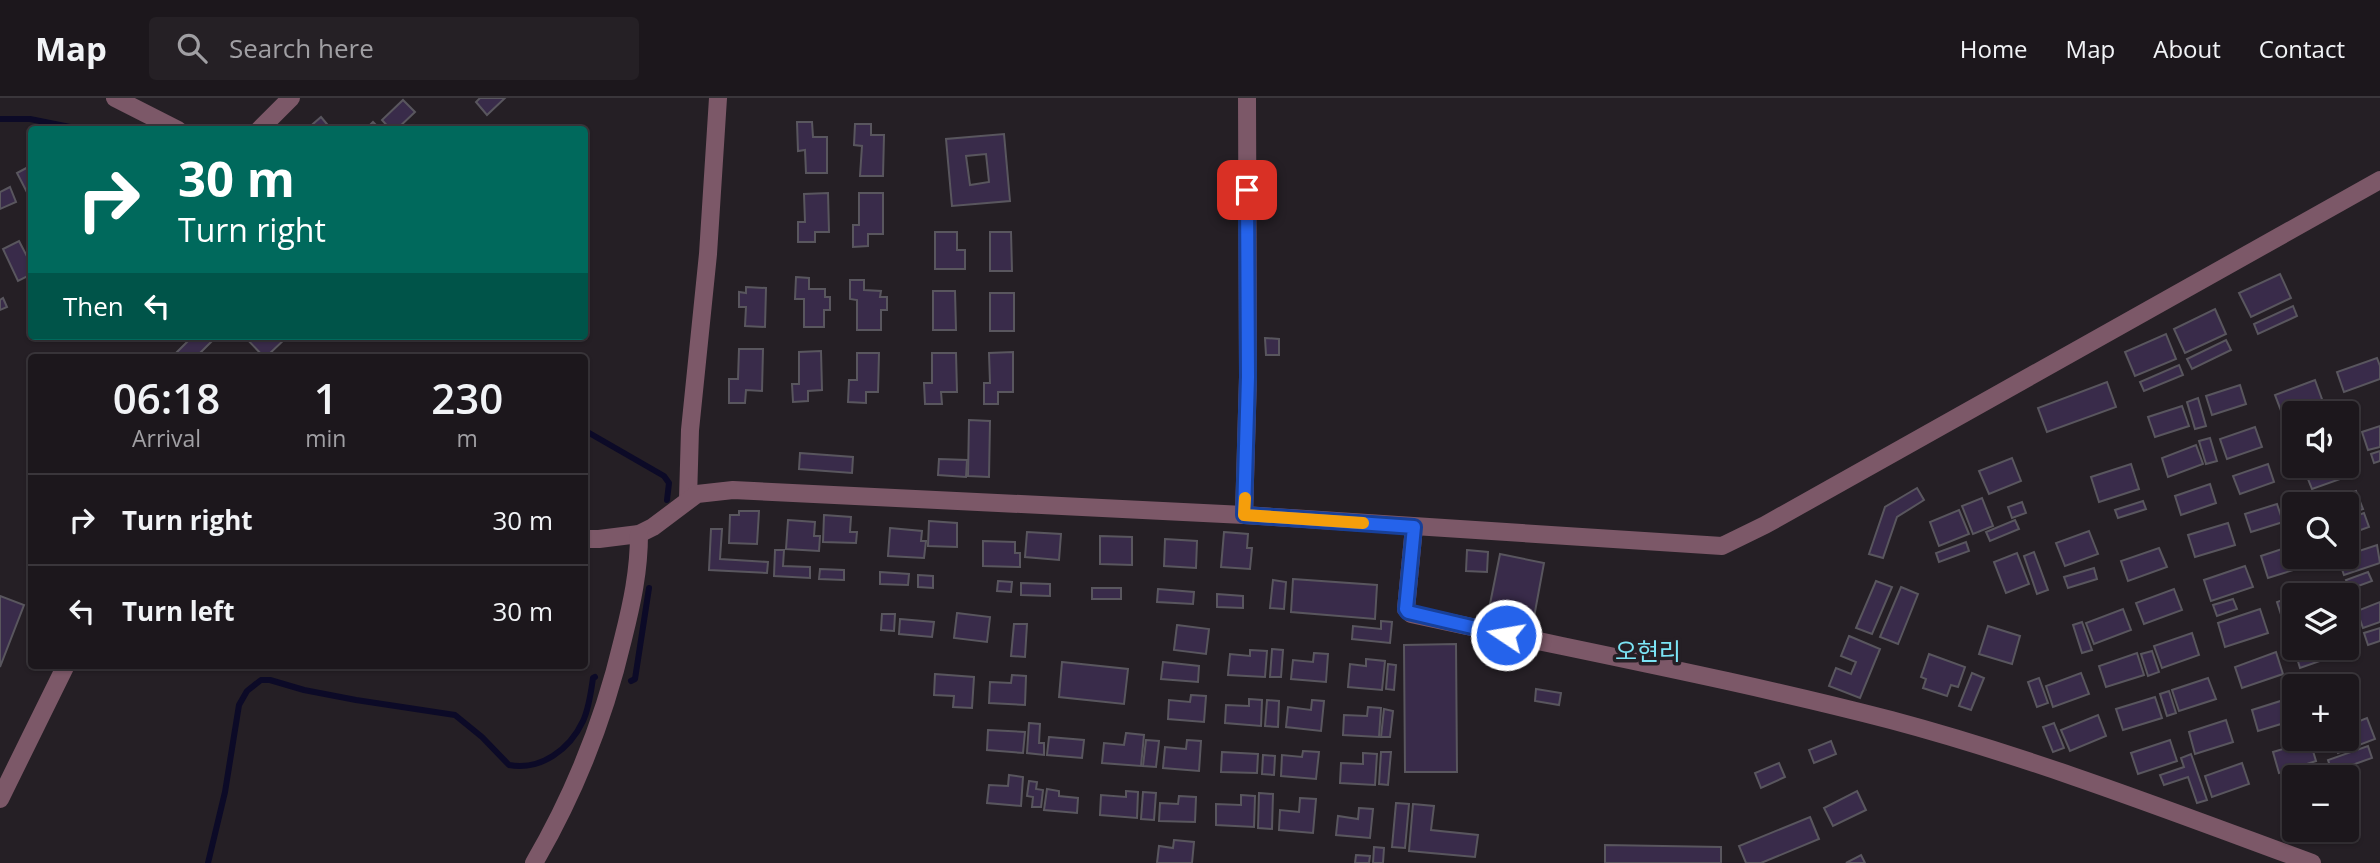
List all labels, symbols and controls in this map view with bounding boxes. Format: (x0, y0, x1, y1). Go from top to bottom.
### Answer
search box (149, 17, 639, 80)
text: Map (35, 26, 107, 71)
icon: search (173, 29, 211, 67)
text: Search here (229, 30, 374, 66)
text: Home (1960, 32, 2028, 65)
text: Map (2066, 32, 2115, 65)
text: About (2153, 32, 2221, 65)
text: Contact (2259, 32, 2345, 65)
text: 30 m (178, 145, 295, 211)
icon: right (63, 154, 154, 245)
pin (1217, 160, 1277, 220)
icon: arrive (1228, 171, 1266, 209)
text: Turn right (178, 208, 326, 251)
icon: left (138, 287, 176, 325)
text: Then (63, 288, 124, 324)
text: 06:18 (113, 369, 220, 426)
text: 1 (314, 369, 338, 426)
text: 230 (431, 369, 503, 426)
map controls (2282, 401, 2359, 842)
button: sound (2282, 401, 2359, 478)
text: Arrival (132, 422, 201, 454)
text: min (305, 422, 346, 454)
text: m (457, 422, 478, 454)
button: search (2282, 492, 2359, 569)
icon: right (63, 501, 101, 539)
text: Turn right (122, 502, 253, 538)
text: 30 m (492, 502, 553, 538)
button: layers (2282, 583, 2359, 660)
icon: left (63, 592, 101, 630)
text: Turn left (122, 593, 234, 629)
text: 30 m (492, 593, 553, 629)
position arrow (1469, 598, 1543, 672)
district label: 오현리 (1615, 634, 1681, 667)
button: + (2282, 674, 2359, 751)
button: − (2282, 765, 2359, 842)

